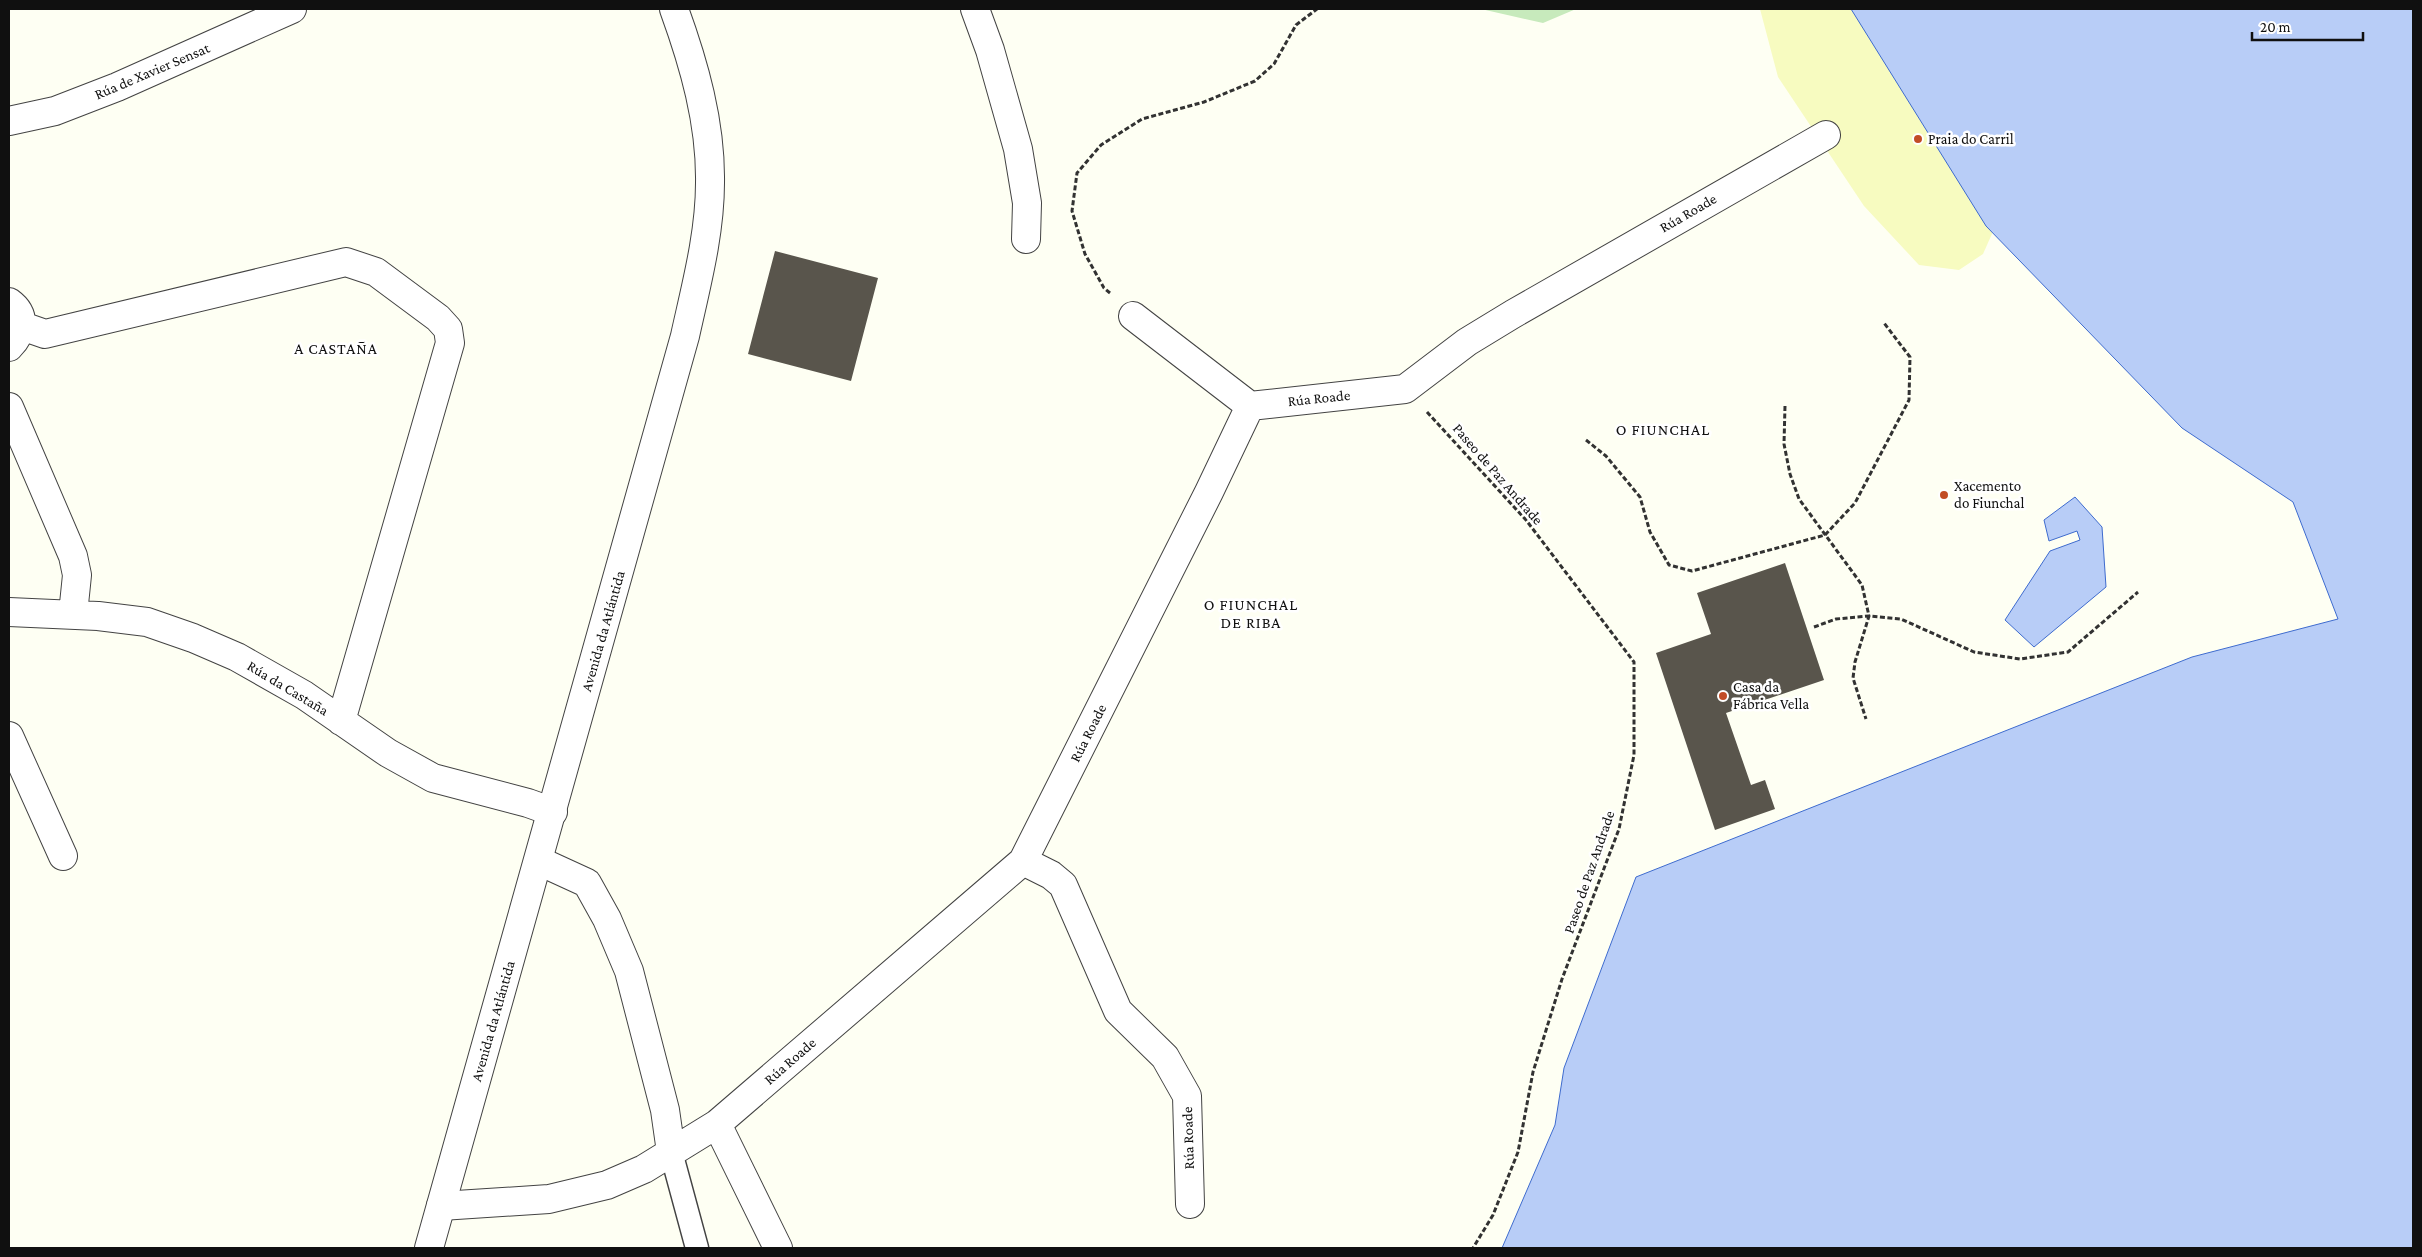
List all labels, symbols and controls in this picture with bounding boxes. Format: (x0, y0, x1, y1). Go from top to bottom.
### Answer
scale bar (2252, 10, 2363, 42)
text: 20 m (2260, 19, 2291, 35)
street label: Rúa de Xavier Sensat (92, 39, 213, 102)
place label: Praia do Carril (1928, 131, 2014, 147)
marker: Praia do Carril (1912, 133, 1924, 145)
street label: Rúa Roade (1657, 190, 1720, 236)
district label: A CASTAÑA (294, 340, 378, 357)
street label: Rúa Roade (1287, 387, 1351, 409)
street label: Paseo de Paz Andrade (1450, 420, 1547, 528)
district label: O FIUNCHAL (1616, 421, 1710, 438)
place label: Xacemento do Fiunchal (1954, 478, 2025, 511)
marker: Xacemento do Fiunchal (1938, 489, 1950, 501)
street label: Avenida da Atlántida (578, 569, 628, 693)
district label: O FIUNCHAL DE RIBA (1204, 596, 1298, 631)
street label: Rúa da Castaña (244, 657, 332, 719)
place label: Casa da Fábrica Vella (1733, 679, 1809, 712)
marker: Casa da Fábrica Vella (1717, 690, 1729, 702)
street label: Rúa Roade (1067, 701, 1110, 765)
street label: Paseo de Paz Andrade (1560, 808, 1618, 935)
street label: Avenida da Atlántida (468, 959, 518, 1083)
street label: Rúa Roade (761, 1034, 819, 1088)
street label: Rúa Roade (1179, 1106, 1197, 1170)

